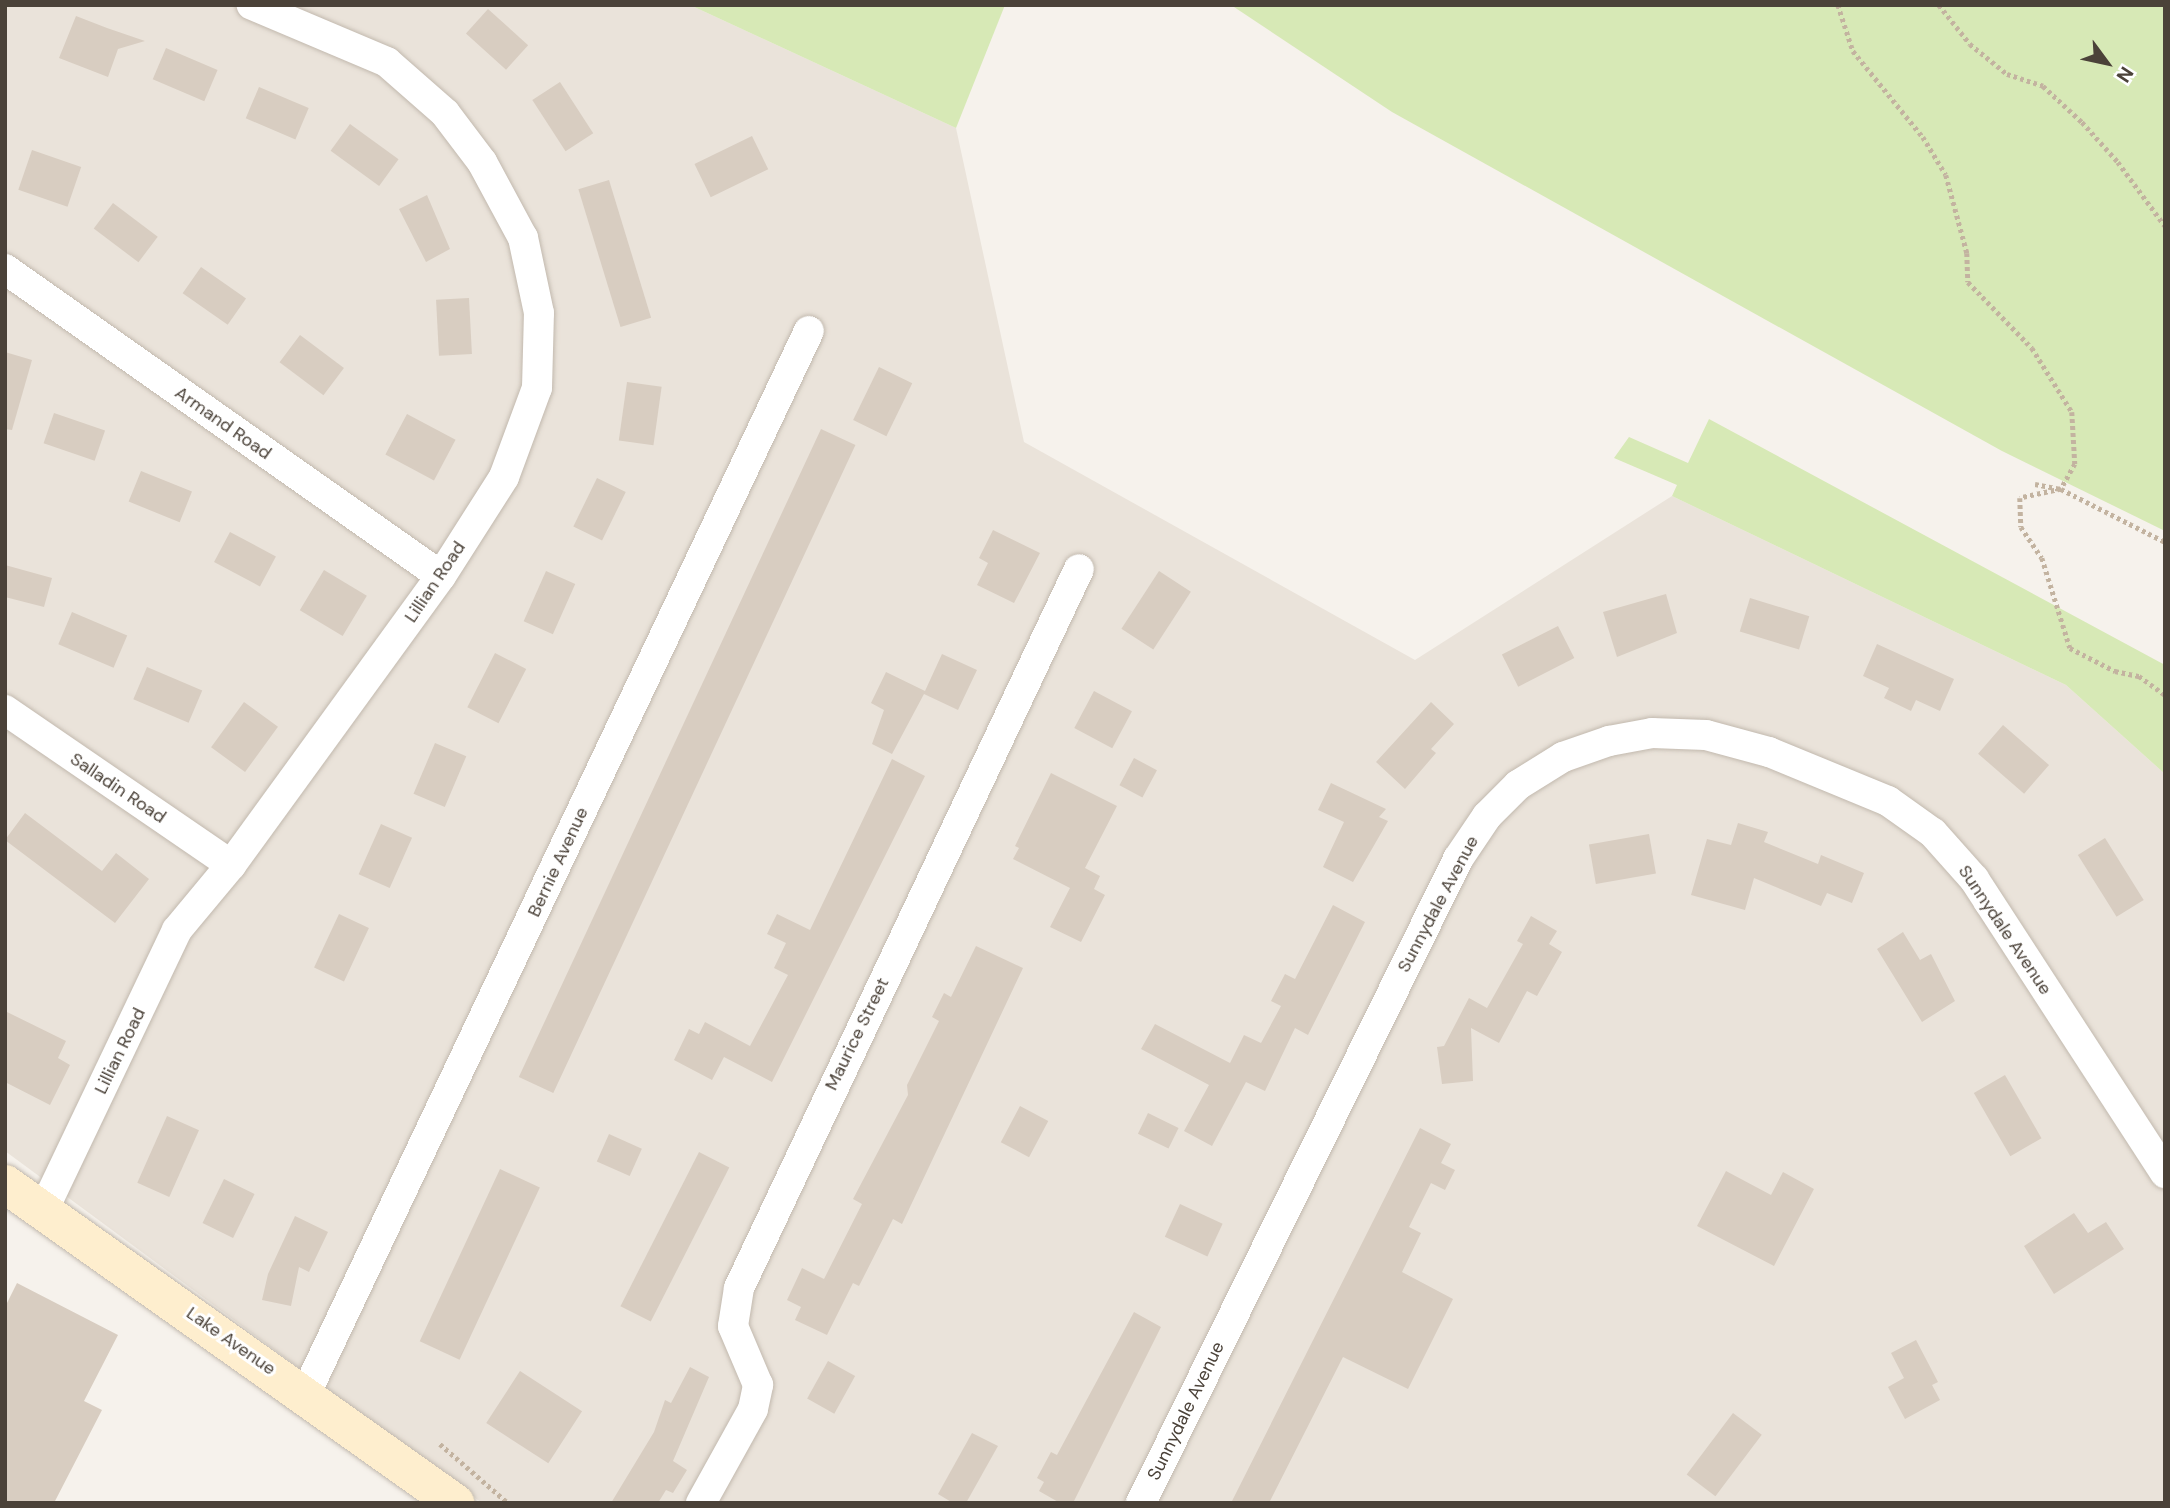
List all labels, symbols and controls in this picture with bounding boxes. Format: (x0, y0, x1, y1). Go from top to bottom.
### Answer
north arrow (2072, 28, 2142, 98)
text: N (2111, 62, 2139, 87)
street label: Armand Road (171, 382, 275, 464)
street label: Lillian Road (400, 537, 470, 627)
street label: Salladin Road (66, 748, 170, 828)
street label: Bernie Avenue (523, 804, 593, 920)
street label: Sunnydale Avenue (1393, 832, 1483, 976)
street label: Sunnydale Avenue (1954, 861, 2056, 999)
street label: Maurice Street (820, 974, 894, 1094)
street label: Lillian Road (90, 1004, 150, 1098)
street label: Lake Avenue (182, 1302, 280, 1380)
street label: Sunnydale Avenue (1143, 1338, 1229, 1484)

